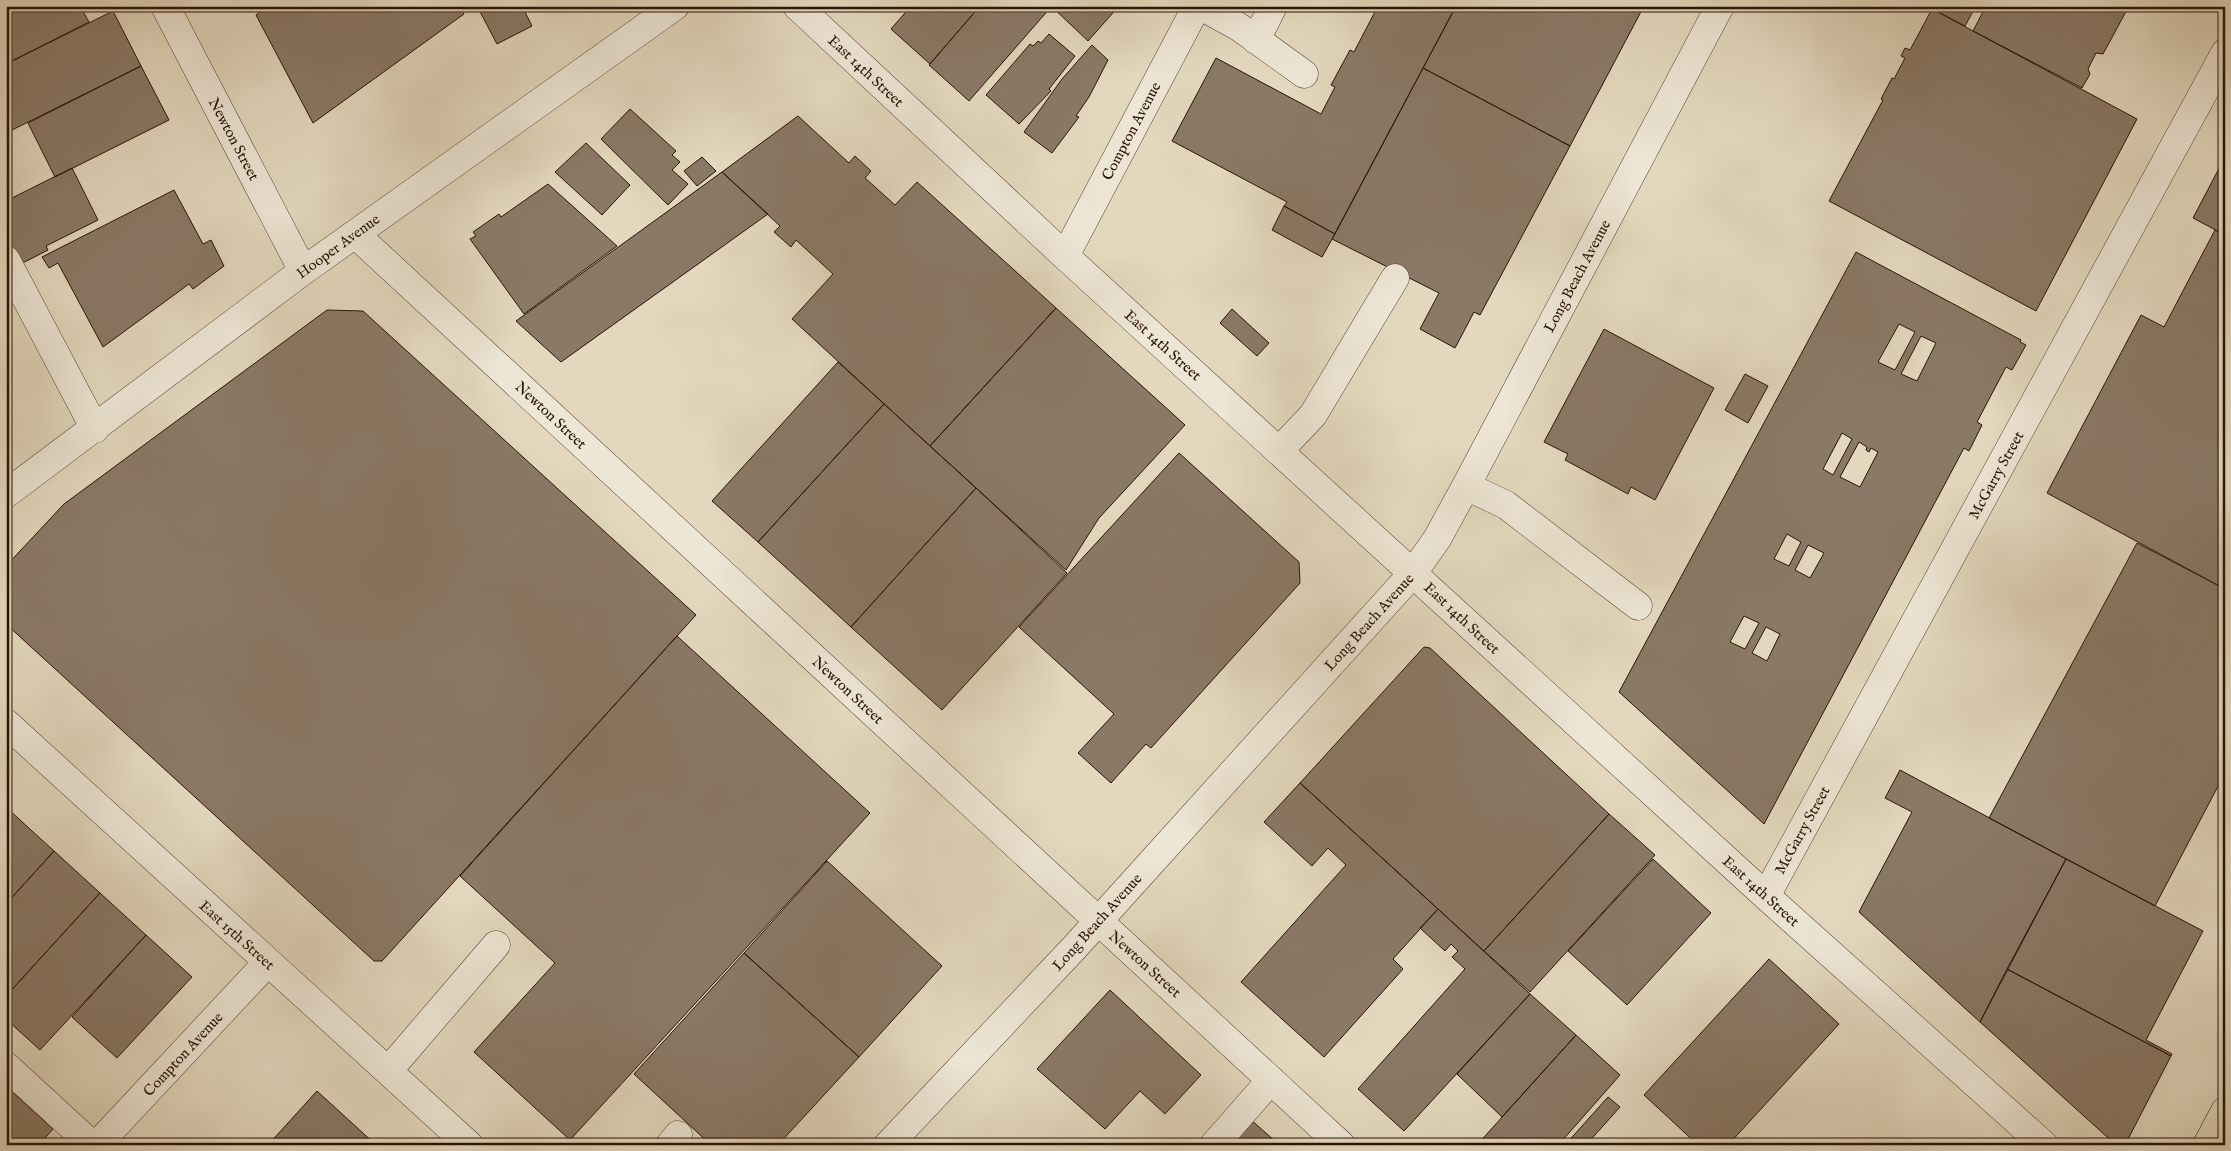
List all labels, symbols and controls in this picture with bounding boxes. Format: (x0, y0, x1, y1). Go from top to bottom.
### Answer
street label: East 14th Street (824, 31, 908, 111)
street label: Compton Avenue (1098, 79, 1165, 184)
street label: Newton Street (204, 95, 263, 184)
street label: Hooper Avenue (293, 210, 384, 283)
street label: Long Beach Avenue (1540, 216, 1615, 336)
street label: East 14th Street (1120, 306, 1205, 385)
street label: Newton Street (511, 377, 590, 453)
street label: McGarry Street (1964, 428, 2028, 523)
street label: Long Beach Avenue (1320, 569, 1418, 675)
street label: East 14th Street (1420, 578, 1504, 658)
street label: Newton Street (808, 652, 887, 728)
street label: McGarry Street (1770, 783, 1834, 878)
street label: East 14th Street (1718, 852, 1803, 931)
street label: Long Beach Avenue (1048, 869, 1146, 975)
street label: East 15th Street (195, 896, 278, 974)
street label: Newton Street (1104, 927, 1185, 1002)
street label: Compton Avenue (139, 1008, 227, 1101)

